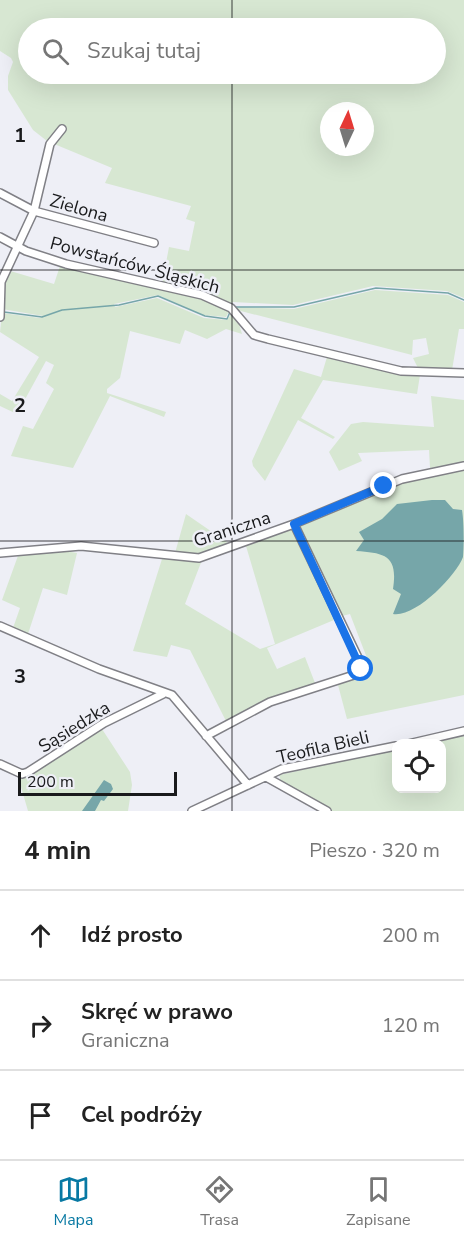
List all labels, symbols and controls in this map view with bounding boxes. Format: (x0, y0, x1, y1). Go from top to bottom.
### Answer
search box (18, 18, 446, 84)
icon: search (39, 35, 72, 68)
text: Szukaj tutaj (87, 36, 201, 66)
north arrow (320, 102, 374, 156)
text: 1 (14, 122, 26, 149)
street label: Zielona (47, 188, 111, 228)
street label: Powstańców Śląskich (48, 231, 222, 299)
text: 2 (14, 392, 26, 419)
route end (370, 472, 396, 498)
street label: Graniczna (190, 505, 274, 553)
route start (347, 655, 373, 681)
text: 3 (14, 663, 26, 690)
street label: Sąsiedzka (34, 696, 114, 758)
street label: Teofila Bieli (275, 725, 371, 769)
map controls (392, 739, 446, 793)
button: locate (392, 739, 446, 793)
scale bar (18, 769, 177, 796)
text: 200 m (27, 771, 74, 793)
text: 4 min (24, 833, 91, 868)
text: Pieszo · 320 m (309, 837, 440, 864)
icon: ahead (24, 919, 57, 952)
text: Idź prosto (81, 920, 183, 950)
text: 200 m (382, 922, 440, 949)
text: Skręć w prawo (81, 997, 233, 1027)
icon: right (24, 1009, 57, 1042)
text: 120 m (382, 1012, 440, 1039)
text: Graniczna (81, 1027, 170, 1054)
icon: arrive (24, 1099, 57, 1132)
text: Cel podróży (81, 1100, 202, 1130)
tab: Mapa (53, 1173, 93, 1231)
tab: Trasa (200, 1173, 239, 1231)
tab: Zapisane (346, 1173, 411, 1231)

